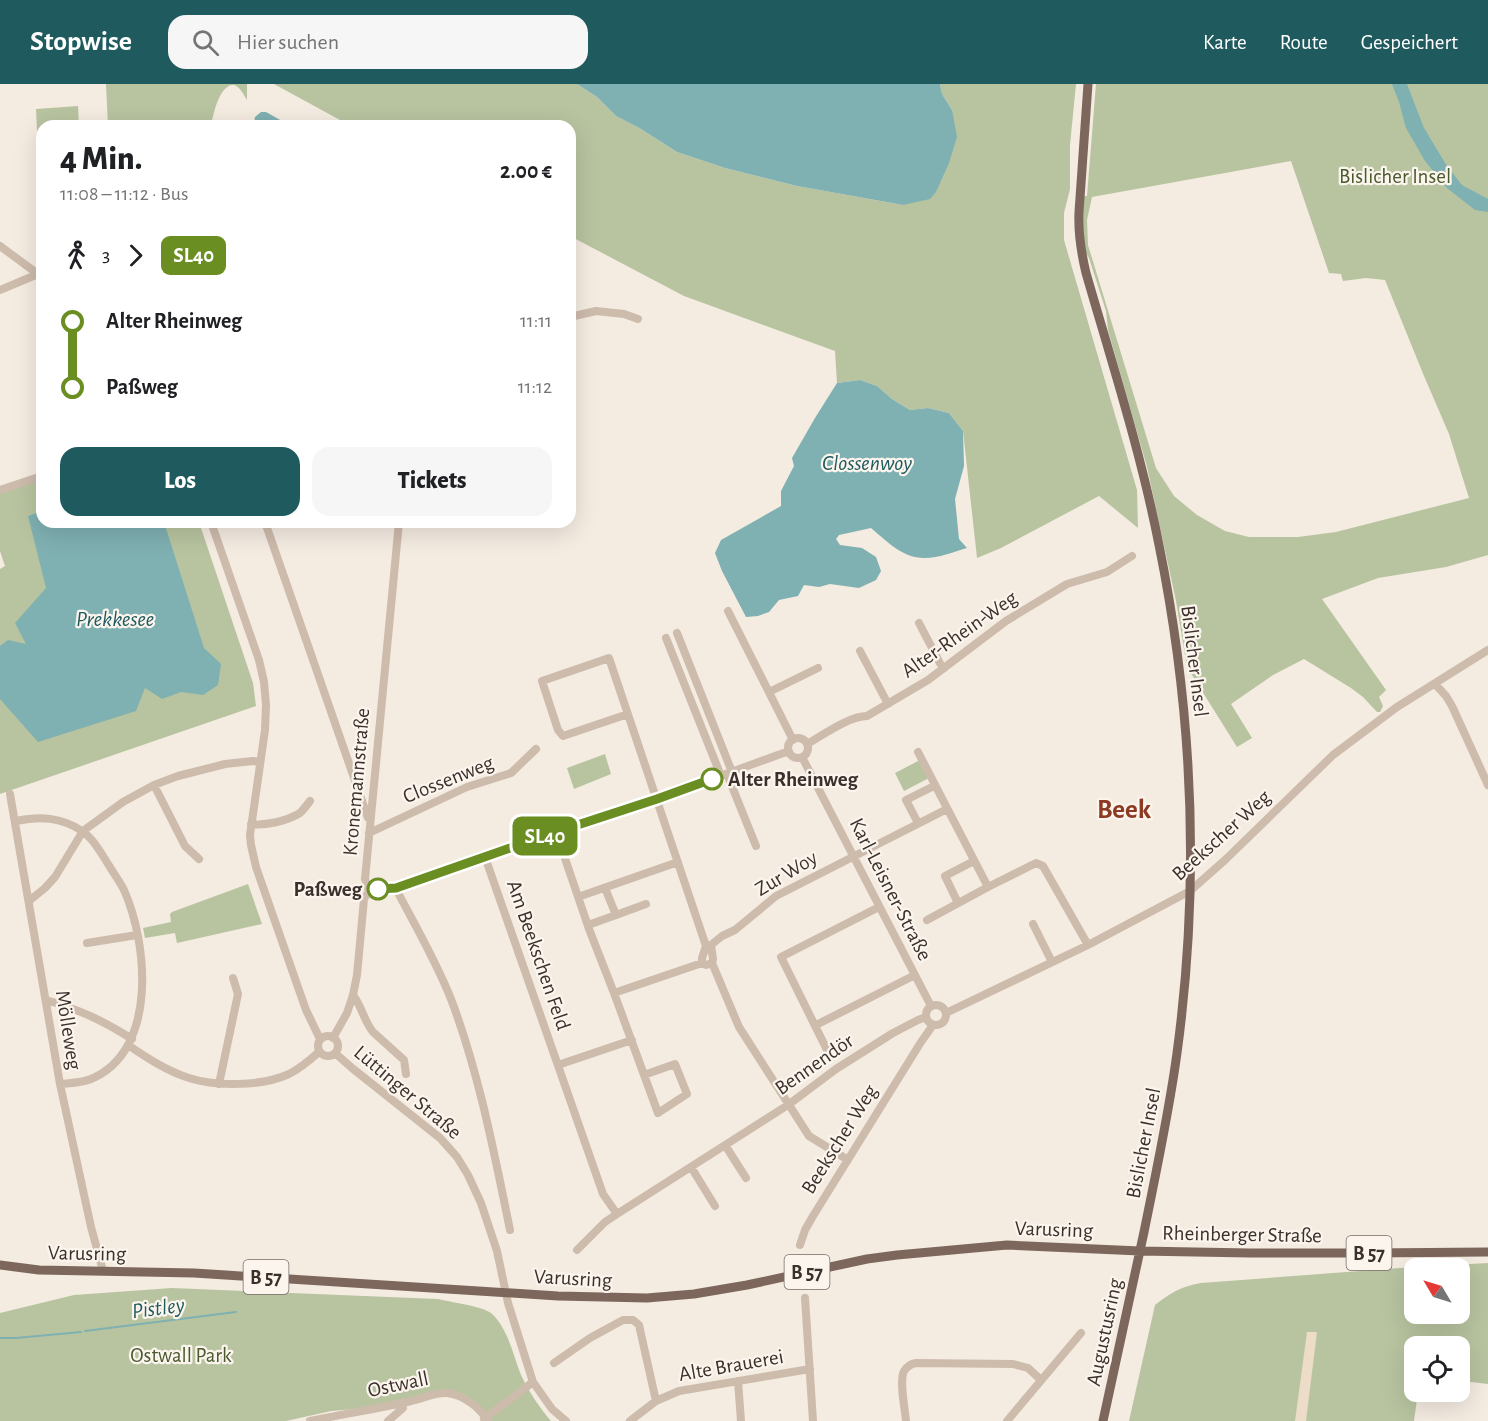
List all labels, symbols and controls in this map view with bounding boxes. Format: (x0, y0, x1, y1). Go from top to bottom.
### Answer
search box (168, 15, 588, 69)
icon: search (189, 26, 222, 59)
text: Stopwise (30, 28, 132, 56)
text: Hier suchen (237, 31, 339, 53)
text: Karte (1203, 32, 1247, 53)
text: Route (1280, 32, 1328, 53)
text: Gespeichert (1361, 32, 1458, 53)
text: 4 Min. (60, 143, 142, 176)
text: 2.00 € (500, 160, 552, 182)
park label: Bislicher Insel (1339, 166, 1451, 187)
text: 11:08 – 11:12 · Bus (60, 184, 188, 204)
icon: walk (60, 239, 93, 272)
icon: forward (119, 239, 152, 272)
text: 3 (102, 245, 110, 265)
text: SL40 (173, 245, 214, 266)
text: Alter Rheinweg (106, 310, 242, 332)
text: 11:11 (520, 311, 552, 331)
text: Paßweg (106, 376, 178, 398)
text: 11:12 (518, 377, 552, 397)
button: Los (60, 447, 300, 516)
button: Tickets (312, 447, 552, 516)
water label: Clossenwoy (822, 452, 912, 474)
street label: Alter-Rhein-Weg (898, 586, 1021, 682)
street label: Bislicher Insel (1177, 604, 1212, 718)
water label: Prekkesee (76, 608, 154, 630)
street label: Kronemannstraße (340, 707, 373, 857)
street label: Clossenweg (400, 752, 497, 807)
marker: Alter Rheinweg (701, 768, 723, 790)
place label: Alter Rheinweg (728, 769, 858, 790)
street label: Beekscher Weg (1168, 785, 1275, 885)
district label: Beek (1097, 796, 1152, 823)
street label: Karl-Leisner-Straße (846, 815, 936, 964)
line badge: SL40 (503, 816, 587, 855)
text: SL40 (524, 826, 566, 847)
street label: Zur Woy (752, 847, 821, 900)
street label: Am Beekschen Feld (503, 877, 574, 1033)
marker: Paßweg (367, 878, 389, 900)
place label: Paßweg (294, 879, 362, 900)
street label: Mölleweg (52, 989, 85, 1072)
street label: Bennendör (771, 1030, 858, 1099)
street label: Lüttinger Straße (350, 1042, 465, 1143)
street label: Beekscher Weg (798, 1080, 882, 1198)
street label: Bislicher Insel (1122, 1086, 1165, 1200)
street label: Varusring (1014, 1218, 1094, 1241)
street label: Rheinberger Straße (1162, 1223, 1322, 1246)
road number: B 57 (1346, 1236, 1392, 1270)
street label: Varusring (48, 1242, 127, 1265)
road number: B 57 (784, 1255, 830, 1289)
north arrow (1404, 1258, 1470, 1324)
map controls (1404, 1258, 1470, 1402)
road number: B 57 (244, 1260, 288, 1294)
street label: Varusring (533, 1266, 613, 1291)
street label: Augustusring (1083, 1276, 1126, 1388)
water label: Pistley (131, 1294, 186, 1322)
button: locate (1404, 1336, 1470, 1402)
park label: Ostwall Park (130, 1345, 232, 1366)
street label: Alte Brauerei (677, 1346, 785, 1385)
street label: Ostwall (366, 1368, 430, 1401)

